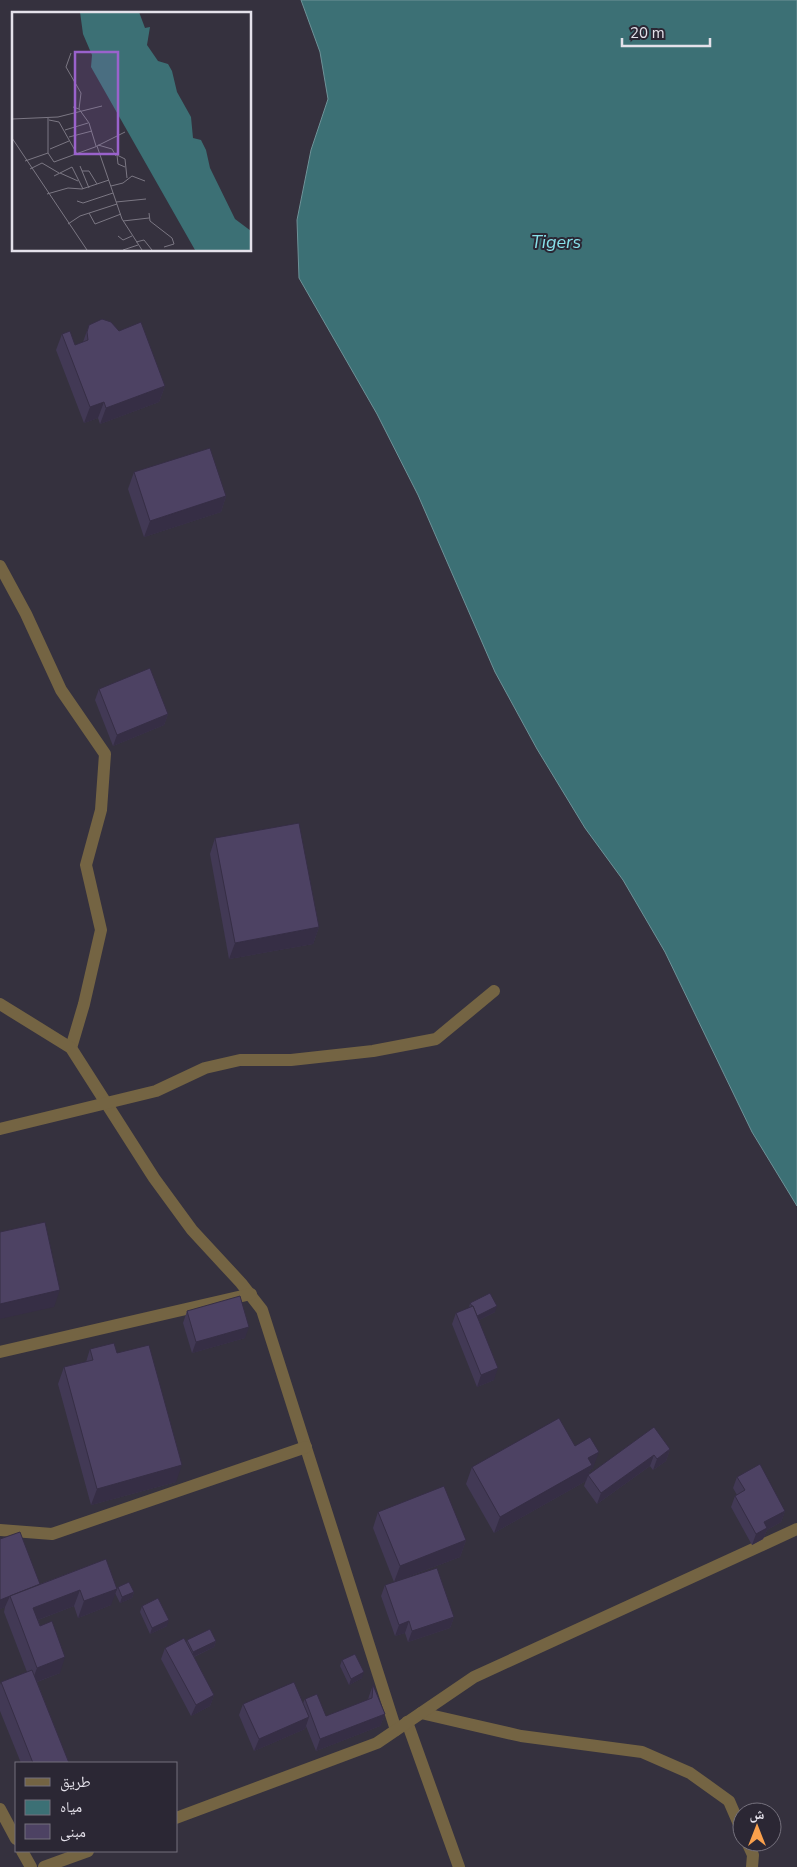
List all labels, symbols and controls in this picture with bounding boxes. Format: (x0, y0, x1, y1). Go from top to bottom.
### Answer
inset map (12, 12, 251, 251)
scale bar (622, 15, 710, 47)
text: 20 m (630, 23, 665, 43)
water label: Tigers (531, 230, 581, 254)
legend (15, 1762, 178, 1852)
text: طريق (60, 1772, 91, 1792)
text: مياه (60, 1797, 82, 1817)
north arrow (732, 1802, 782, 1852)
text: ش (750, 1805, 765, 1824)
text: مبنى (60, 1822, 86, 1842)

